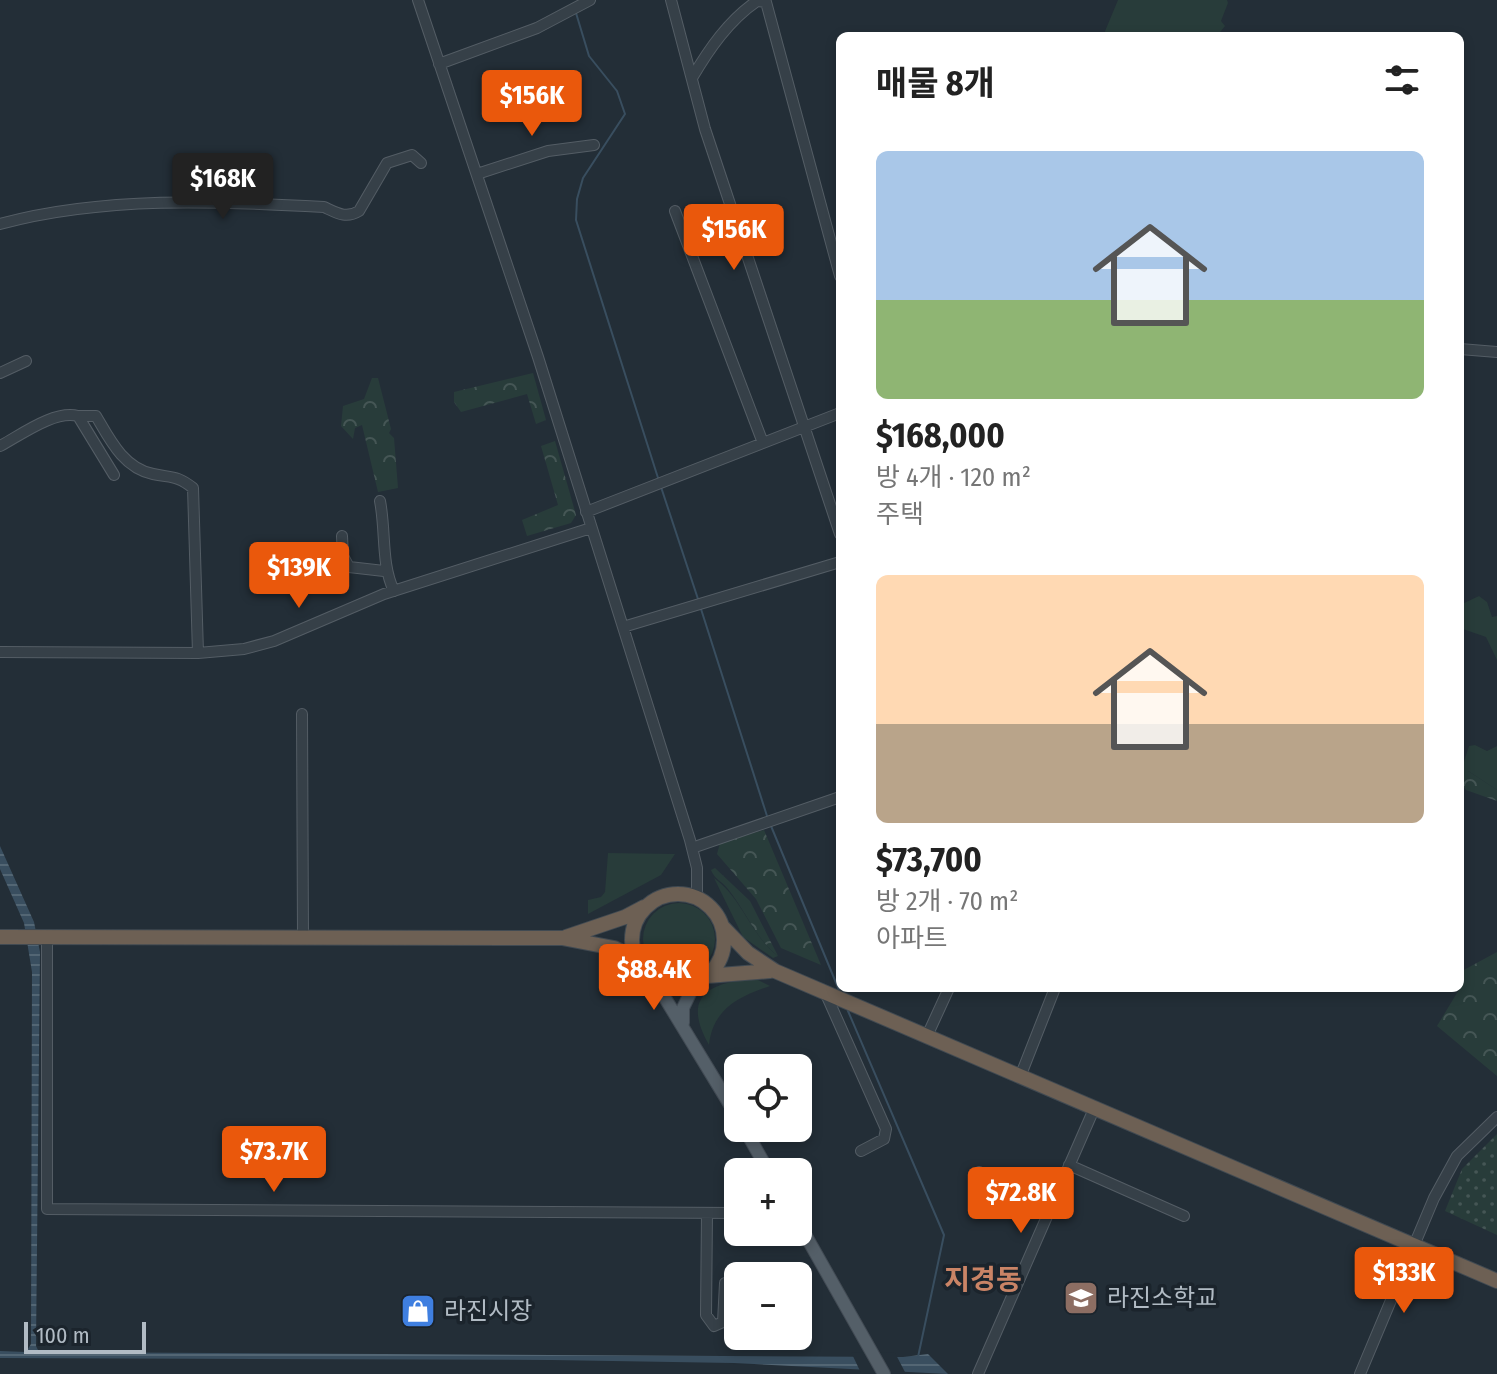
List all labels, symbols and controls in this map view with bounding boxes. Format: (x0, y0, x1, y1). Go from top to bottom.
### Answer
icon: filters (1380, 58, 1424, 102)
text: 매물 8개 (876, 63, 995, 104)
pin: $156K (476, 70, 588, 138)
text: $156K (500, 80, 564, 111)
pin: $168K (167, 153, 279, 221)
text: $168K (190, 163, 256, 194)
icon: home (1078, 203, 1222, 347)
pin: $156K (678, 204, 790, 272)
text: $156K (702, 214, 766, 245)
text: $168,000 (876, 415, 1005, 456)
text: 방 4개 · 120 m² (876, 462, 1031, 493)
text: 주택 (876, 499, 924, 530)
pin: $139K (243, 542, 355, 610)
text: $139K (267, 552, 331, 583)
icon: home (1078, 627, 1222, 771)
text: $73,700 (876, 839, 982, 880)
text: 방 2개 · 70 m² (876, 886, 1018, 917)
text: 아파트 (876, 923, 948, 954)
pin: $88.4K (589, 944, 719, 1012)
text: $88.4K (617, 954, 691, 985)
map controls (724, 1054, 812, 1350)
button: locate (724, 1054, 812, 1142)
pin: $73.7K (209, 1126, 339, 1194)
text: $73.7K (240, 1136, 308, 1167)
button: + (724, 1158, 812, 1246)
pin: $72.8K (956, 1167, 1086, 1235)
text: $72.8K (986, 1177, 1056, 1208)
pin: $133K (1348, 1247, 1460, 1315)
text: $133K (1373, 1257, 1435, 1288)
button: − (724, 1262, 812, 1350)
district label: 지경동 (944, 1263, 1022, 1296)
school or university icon: 라진소학교 (1062, 1279, 1100, 1317)
place label: 라진소학교 (1107, 1284, 1217, 1312)
shop icon: 라진시장 (399, 1292, 437, 1330)
place label: 라진시장 (444, 1297, 532, 1325)
scale bar (24, 1318, 146, 1354)
text: 100 m (36, 1322, 90, 1349)

